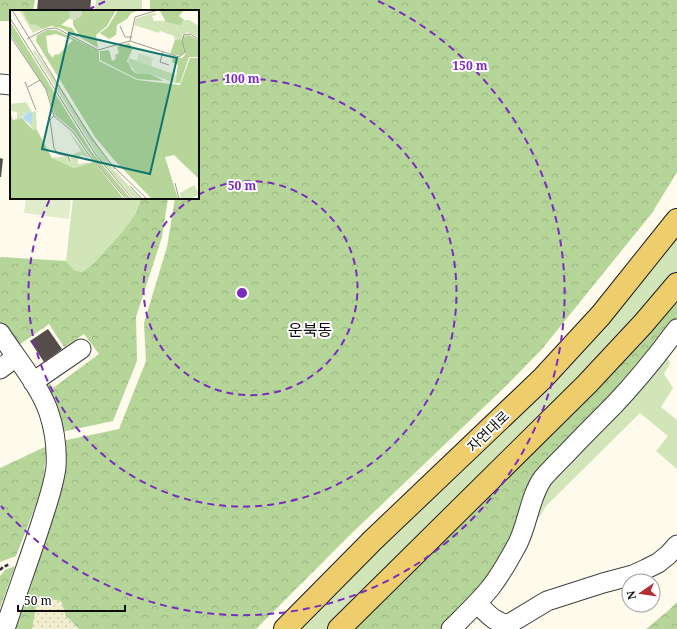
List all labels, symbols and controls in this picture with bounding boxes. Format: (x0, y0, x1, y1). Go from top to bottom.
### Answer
inset map (10, 10, 199, 199)
text: 150 m (452, 57, 488, 74)
text: 100 m (224, 70, 260, 87)
text: 50 m (228, 177, 256, 194)
centre of rings (235, 286, 249, 300)
district label: 운북동 (288, 319, 332, 341)
street label: 자연대로 (463, 406, 513, 456)
north arrow (621, 573, 661, 613)
scale bar (18, 587, 125, 613)
text: N (622, 589, 639, 601)
text: 50 m (24, 592, 52, 609)

